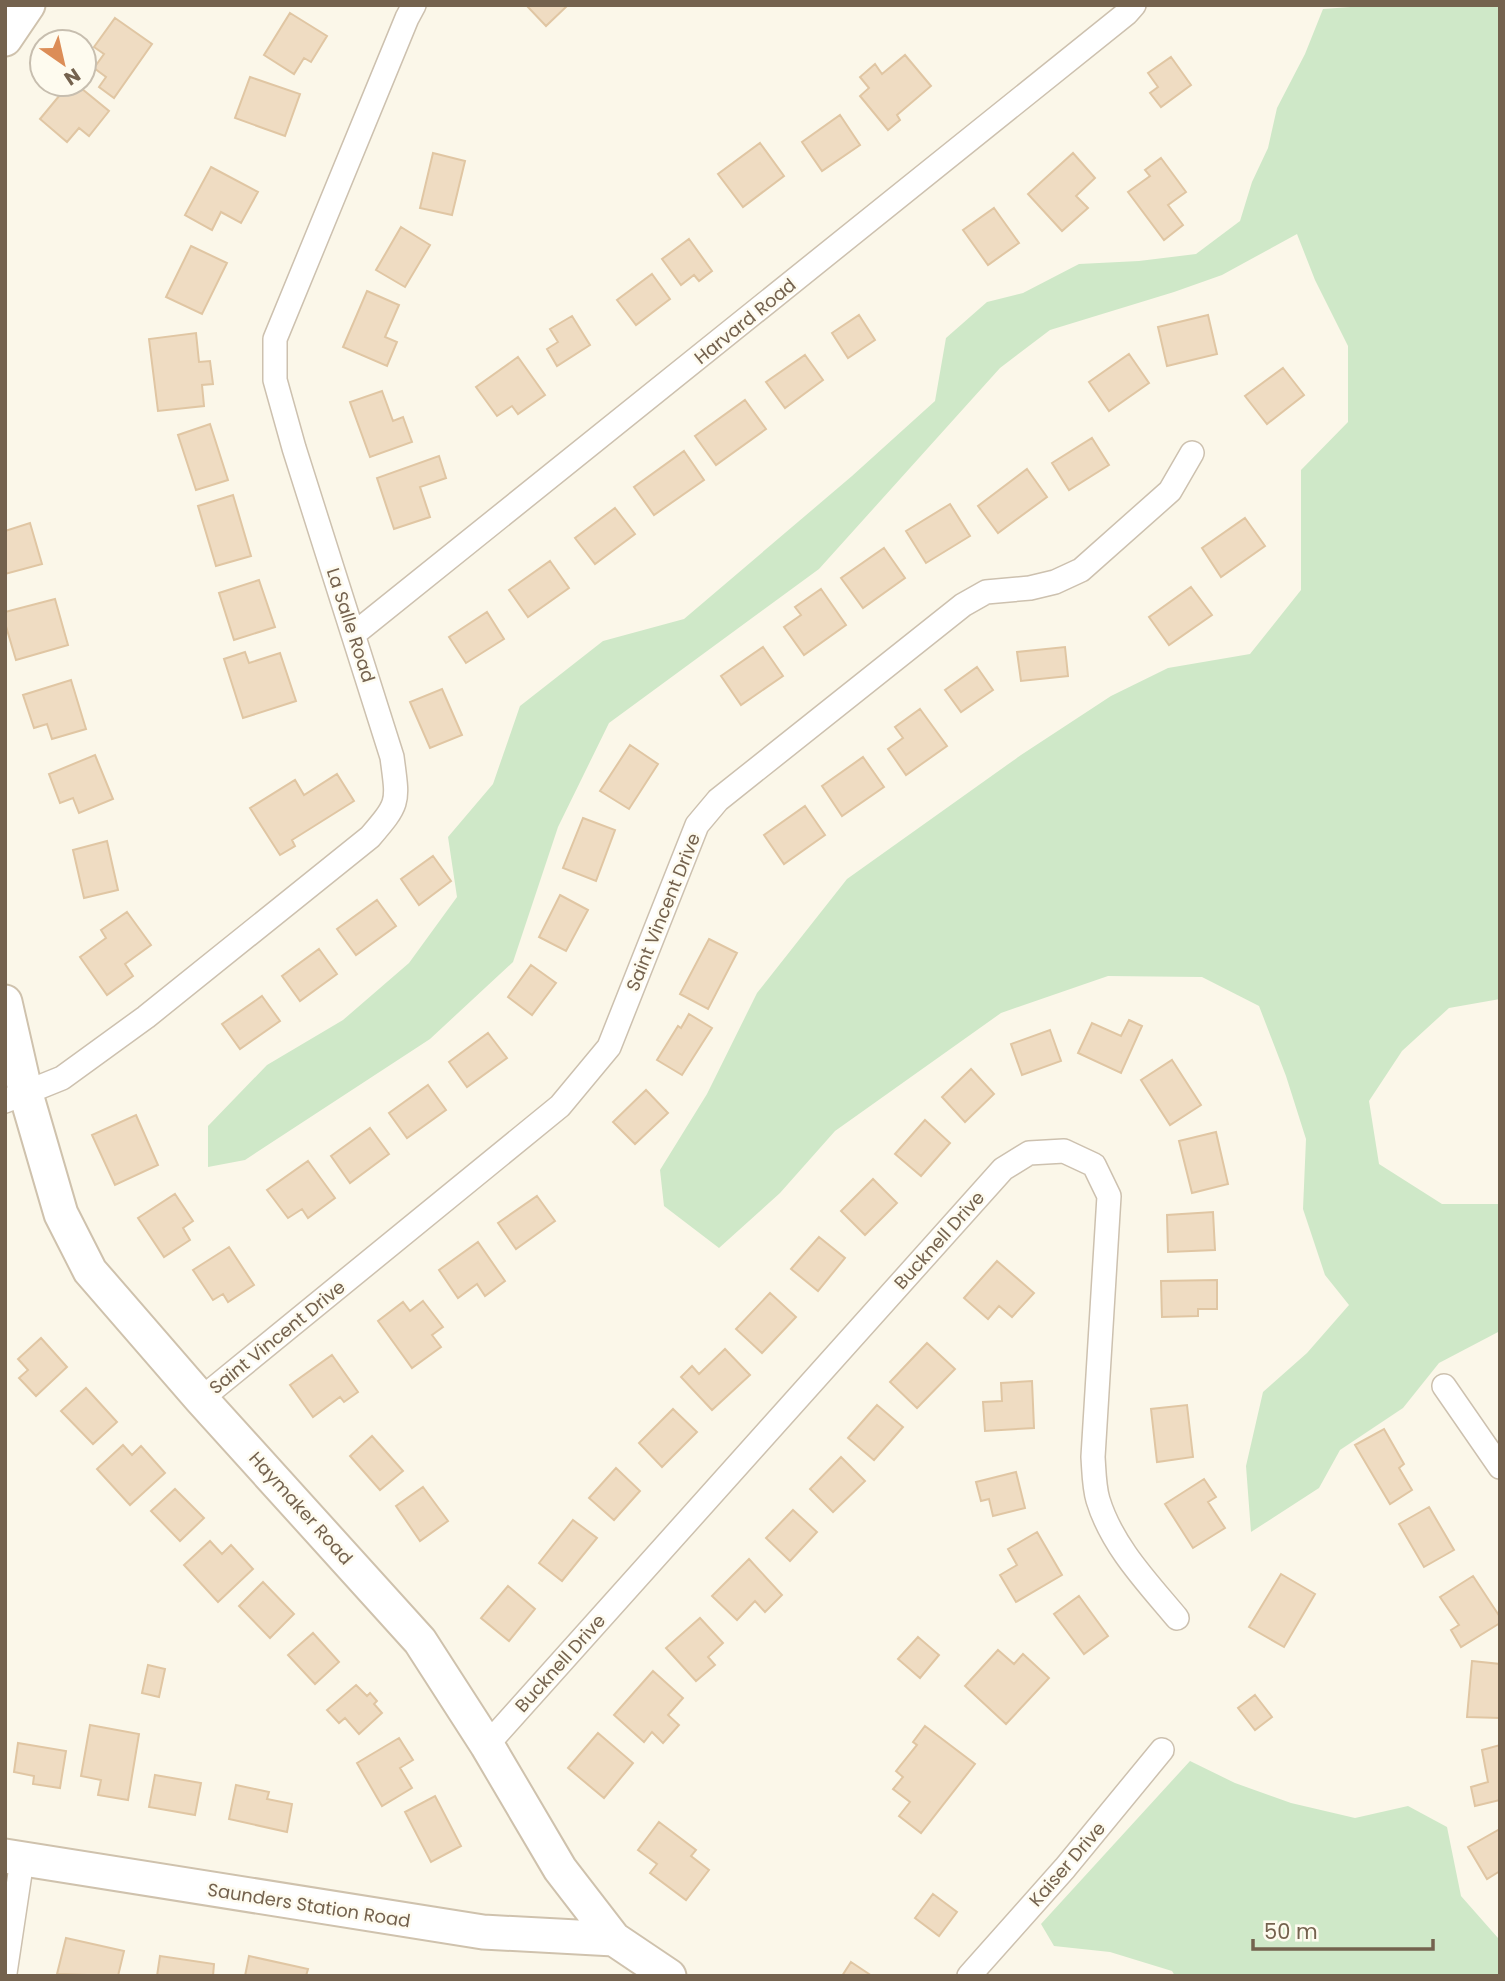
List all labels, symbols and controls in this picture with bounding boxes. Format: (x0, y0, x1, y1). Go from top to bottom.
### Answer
north arrow (28, 28, 98, 98)
text: N (59, 61, 86, 92)
street label: Harvard Road (689, 272, 801, 370)
street label: La Salle Road (321, 564, 381, 686)
street label: Saint Vincent Drive (620, 829, 706, 995)
street label: Bucknell Drive (888, 1185, 990, 1295)
street label: Saint Vincent Drive (204, 1274, 350, 1400)
street label: Haymaker Road (243, 1446, 359, 1570)
street label: Bucknell Drive (509, 1608, 611, 1718)
street label: Kaiser Drive (1023, 1816, 1111, 1912)
street label: Saunders Station Road (206, 1877, 412, 1933)
scale bar (1253, 1908, 1433, 1952)
text: 50 m (1264, 1917, 1318, 1946)

